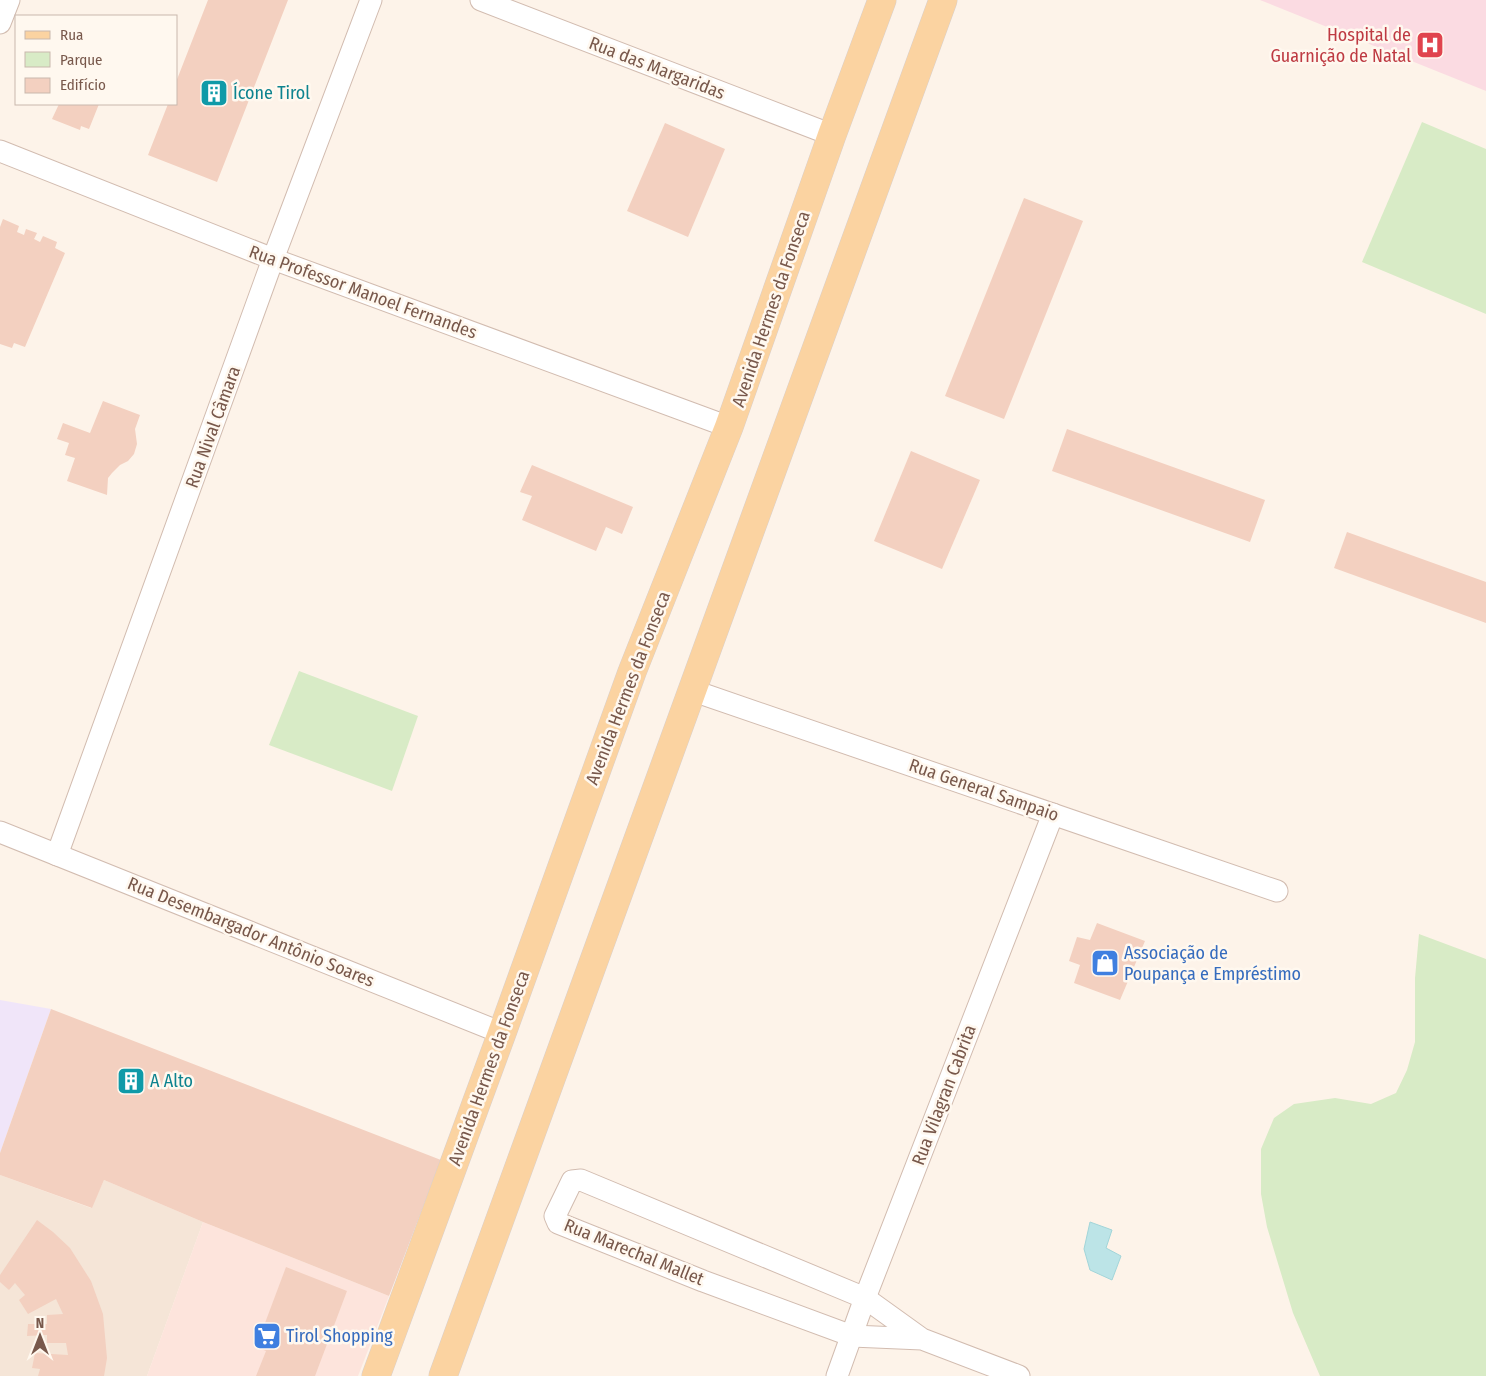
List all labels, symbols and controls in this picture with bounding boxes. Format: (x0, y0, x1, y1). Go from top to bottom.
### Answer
legend (15, 15, 178, 105)
place label: Hospital de Guarnição de Natal (1270, 24, 1411, 67)
text: Rua (60, 26, 83, 44)
hospital icon: Hospital de Guarnição de Natal (1415, 30, 1445, 60)
street label: Rua das Margaridas (586, 32, 728, 104)
text: Parque (60, 51, 103, 69)
text: Edifício (60, 76, 106, 94)
building icon: Ícone Tirol (199, 78, 229, 108)
place label: Ícone Tirol (233, 81, 310, 104)
street label: Avenida Hermes da Fonseca (727, 208, 815, 410)
street label: Rua Professor Manoel Fernandes (246, 240, 480, 344)
street label: Rua Nival Câmara (181, 363, 245, 491)
street label: Avenida Hermes da Fonseca (581, 588, 675, 788)
street label: Rua General Sampaio (906, 754, 1062, 826)
street label: Rua Desembargador Antônio Soares (124, 872, 378, 992)
place label: Associação de Poupança e Empréstimo (1124, 942, 1301, 985)
shop icon: Associação de Poupança e Empréstimo (1090, 948, 1120, 978)
street label: Avenida Hermes da Fonseca (444, 967, 535, 1168)
street label: Rua Vilagran Cabrita (907, 1021, 981, 1168)
building icon: A Alto (116, 1066, 146, 1096)
place label: A Alto (150, 1070, 193, 1092)
street label: Rua Marechal Mallet (561, 1214, 707, 1290)
north arrow (15, 1311, 65, 1361)
text: N (36, 1315, 44, 1332)
supermarket icon: Tirol Shopping (252, 1321, 282, 1351)
place label: Tirol Shopping (286, 1325, 393, 1347)

